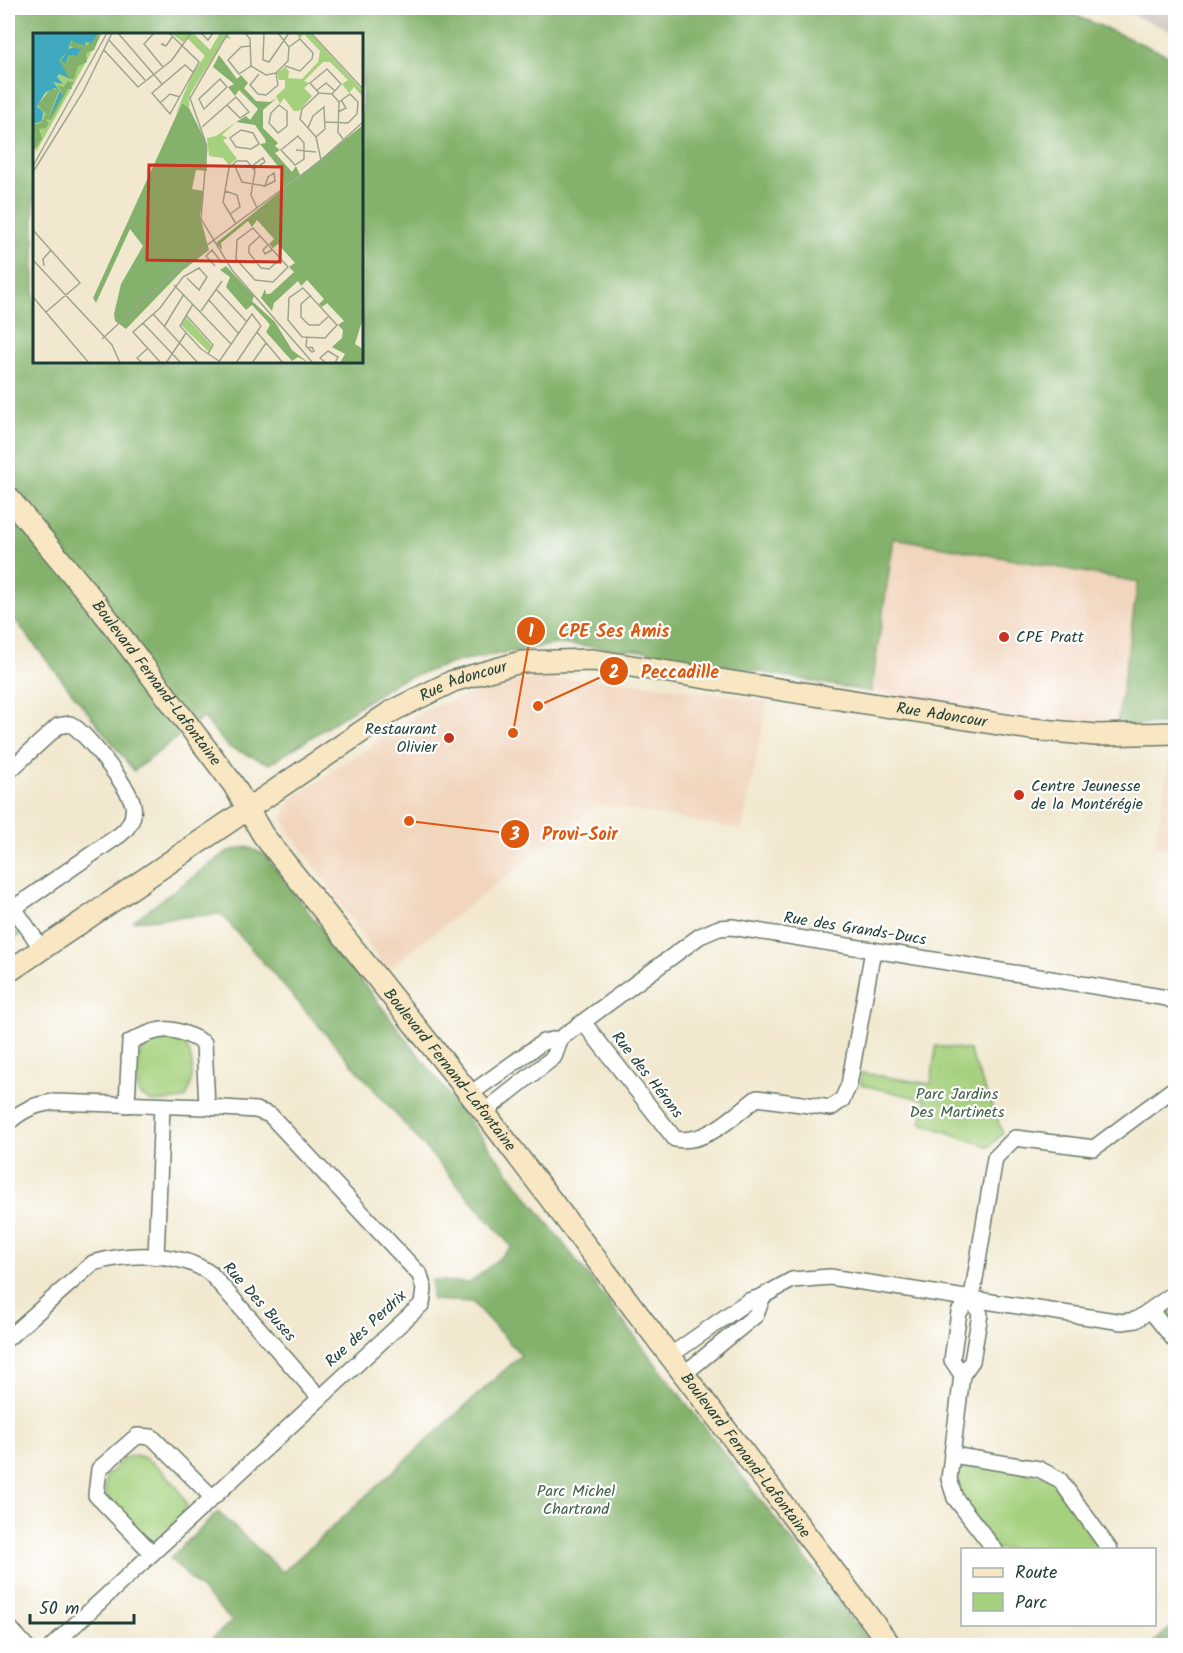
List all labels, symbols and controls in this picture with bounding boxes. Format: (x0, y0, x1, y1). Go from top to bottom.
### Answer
inset map (33, 33, 363, 363)
street label: Boulevard Fernand-Lafontaine (85, 595, 228, 771)
callout: CPE Ses Amis (516, 613, 681, 649)
text: 1 (528, 618, 534, 647)
text: CPE Ses Amis (558, 618, 670, 647)
place label: CPE Pratt (1016, 625, 1085, 650)
marker: CPE Pratt (997, 630, 1011, 644)
callout: Peccadille (599, 653, 731, 689)
street label: Rue Adoncour (415, 654, 511, 708)
text: 2 (609, 659, 619, 688)
text: Peccadille (641, 659, 719, 688)
street label: Rue Adoncour (895, 695, 991, 735)
place label: Restaurant Olivier (365, 717, 439, 760)
marker: Restaurant Olivier (442, 731, 456, 745)
place label: Centre Jeunesse de la Montérégie (1031, 774, 1143, 817)
marker: Centre Jeunesse de la Montérégie (1012, 788, 1026, 802)
callout: Provi-Soir (500, 816, 630, 852)
text: 3 (509, 821, 520, 850)
text: Provi-Soir (542, 821, 619, 850)
street label: Rue des Grands-Ducs (782, 905, 928, 953)
street label: Boulevard Fernand-Lafontaine (377, 983, 522, 1157)
street label: Rue des Hérons (605, 1026, 689, 1124)
park label: Parc Jardins Des Martinets (910, 1082, 1005, 1125)
street label: Rue Des Buses (216, 1256, 302, 1348)
street label: Rue des Perdrix (319, 1284, 413, 1374)
street label: Boulevard Fernand-Lafontaine (674, 1367, 817, 1543)
park label: Parc Michel Chartrand (537, 1479, 615, 1522)
legend (961, 1548, 1156, 1626)
text: Route (1015, 1559, 1057, 1588)
scale bar (30, 1587, 134, 1625)
text: Parc (1015, 1589, 1047, 1618)
text: 50 m (39, 1595, 79, 1624)

